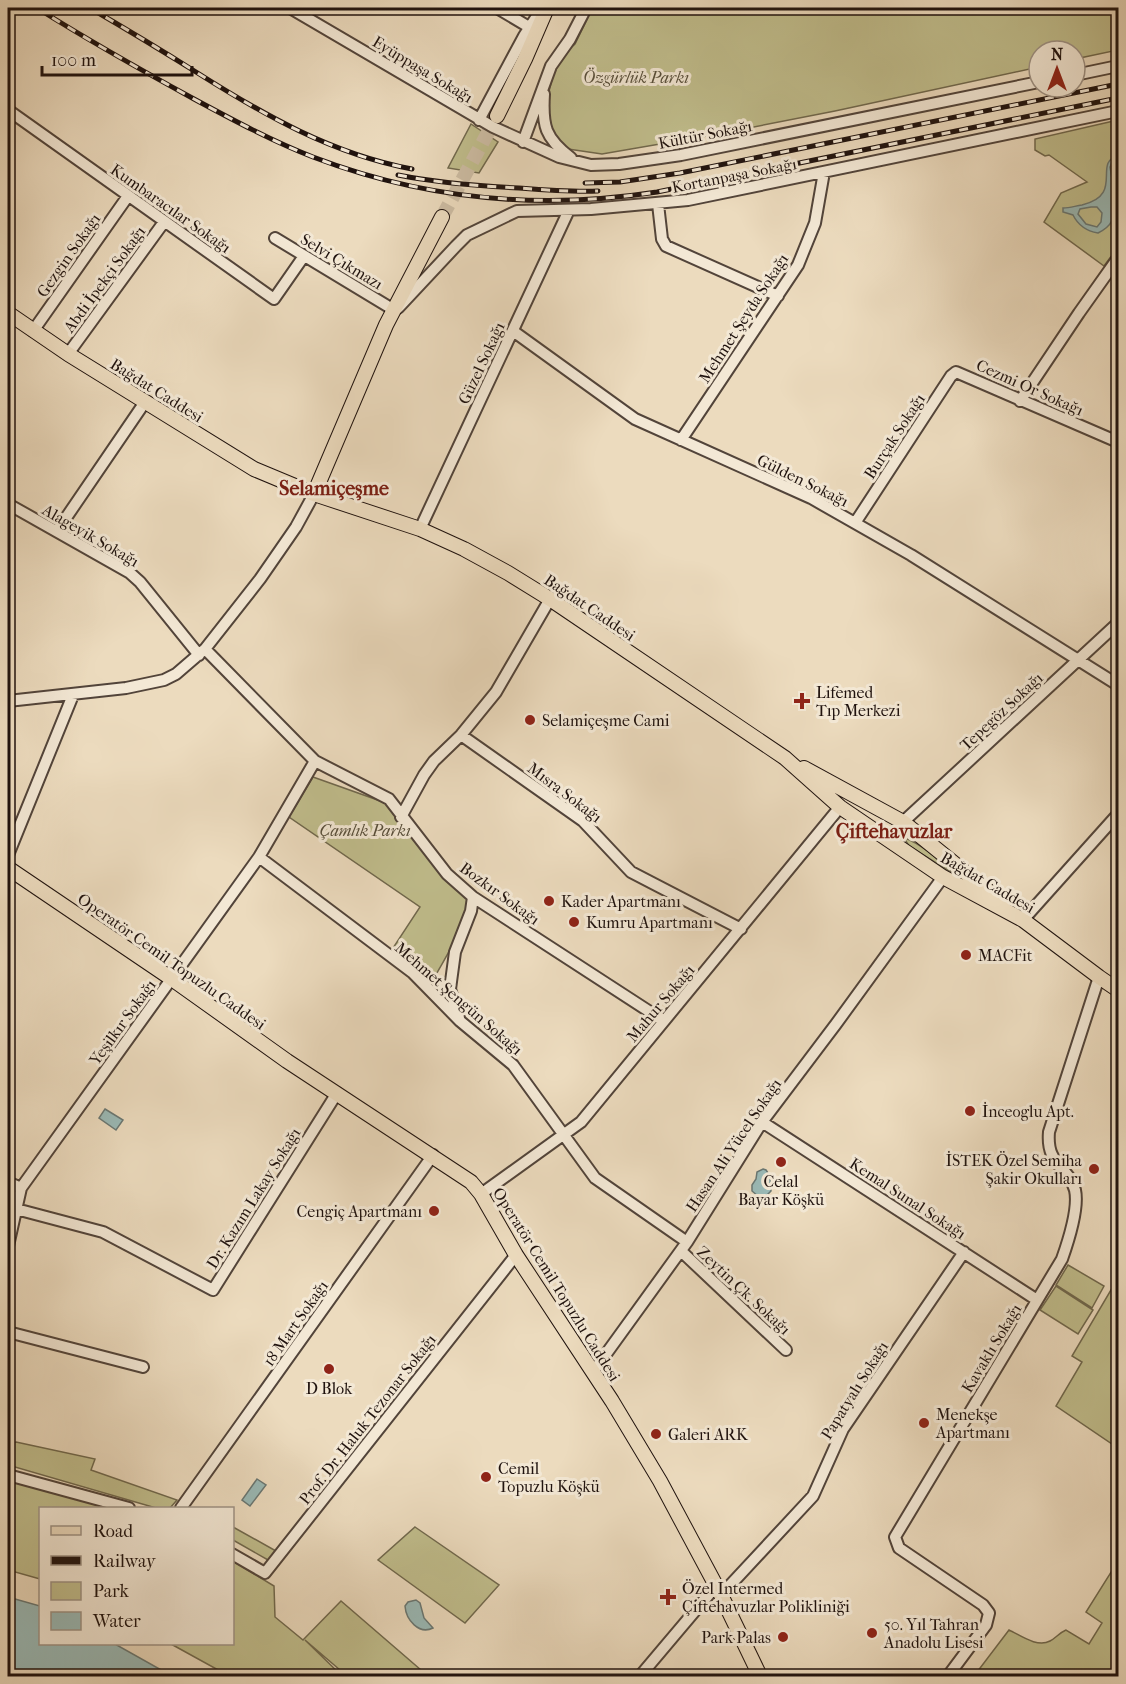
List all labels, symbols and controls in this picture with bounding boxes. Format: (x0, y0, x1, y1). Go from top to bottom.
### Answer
street label: Eyüppaşa Sokağı (369, 32, 477, 108)
scale bar (42, 39, 192, 77)
north arrow (1027, 39, 1087, 99)
text: N (1051, 45, 1064, 64)
text: 100 m (51, 50, 96, 71)
park label: Özgürlük Parkı (583, 67, 689, 87)
street label: Kültür Sokağı (657, 116, 754, 153)
street label: Kortanpaşa Sokağı (670, 154, 799, 198)
street label: Kumbaracılar Sokağı (107, 160, 235, 257)
street label: Gezgin Sokağı (33, 210, 104, 301)
street label: Abdi İpekçi Sokağı (59, 222, 150, 337)
street label: Selvi Çıkmazı (297, 229, 387, 294)
street label: Mehmet Şeyda Sokağı (695, 250, 792, 386)
street label: Güzel Sokağı (454, 319, 509, 407)
street label: Bağdat Caddesi (107, 354, 207, 427)
street label: Cezmi Or Sokağı (973, 355, 1087, 420)
street label: Burçak Sokağı (860, 390, 929, 482)
street label: Gülden Sokağı (754, 450, 852, 511)
district label: Selamiçeşme (279, 477, 389, 501)
street label: Alageyik Sokağı (38, 500, 143, 571)
street label: Bağdat Caddesi (541, 570, 639, 645)
street label: Tepegöz Sokağı (956, 668, 1047, 755)
place label: Lifemed Tıp Merkezi (816, 683, 901, 720)
marker: Lifemed Tıp Merkezi (793, 692, 811, 710)
place label: Selamiçeşme Cami (542, 711, 670, 731)
marker: Selamiçeşme Cami (523, 713, 537, 727)
street label: Mısra Sokağı (524, 758, 606, 827)
district label: Çiftehavuzlar (836, 820, 953, 844)
park label: Çamlık Parkı (320, 821, 411, 840)
street label: Bağdat Caddesi (937, 848, 1039, 917)
street label: Bozkır Sokağı (456, 858, 543, 929)
street label: Operatör Cemil Topuzlu Caddesi (74, 889, 270, 1034)
place label: Kader Apartmanı (561, 892, 681, 911)
marker: Kader Apartmanı (542, 894, 556, 908)
place label: Kumru Apartmanı (586, 913, 713, 932)
marker: Kumru Apartmanı (567, 915, 581, 929)
street label: Mehmet Şengün Sokağı (391, 938, 527, 1059)
place label: MACFit (978, 946, 1033, 965)
marker: MACFit (959, 948, 973, 962)
street label: Mahur Sokağı (622, 961, 698, 1046)
street label: Yeşilkır Sokağı (85, 976, 161, 1070)
street label: Hasan Ali Yücel Sokağı (682, 1075, 785, 1216)
place label: İnceoglu Apt. (982, 1102, 1074, 1121)
marker: İnceoglu Apt. (963, 1104, 977, 1118)
street label: Dr. Kazım Lakay Sokağı (202, 1124, 305, 1272)
place label: İSTEK Özel Semiha Şakir Okulları (946, 1151, 1083, 1188)
street label: Kemal Sunal Sokağı (846, 1154, 970, 1243)
marker: Celal Bayar Köşkü (774, 1155, 788, 1169)
marker: İSTEK Özel Semiha Şakir Okulları (1087, 1162, 1101, 1176)
place label: Celal Bayar Köşkü (738, 1172, 824, 1210)
street label: Operatör Cemil Topuzlu Caddesi (489, 1184, 624, 1385)
place label: Cengiç Apartmanı (297, 1202, 422, 1221)
marker: Cengiç Apartmanı (427, 1204, 441, 1218)
street label: Zeytin Çk. Sokağı (692, 1242, 795, 1340)
street label: 18 Mart Sokağı (259, 1276, 332, 1370)
street label: Kavaklı Sokağı (957, 1300, 1026, 1396)
street label: Prof. Dr. Haluk Tezonar Sokağı (295, 1330, 440, 1508)
street label: Papatyalı Sokağı (817, 1337, 892, 1443)
marker: D Blok (322, 1362, 336, 1376)
place label: D Blok (306, 1379, 353, 1398)
place label: Menekşe Apartmanı (935, 1405, 1010, 1442)
marker: Menekşe Apartmanı (917, 1416, 931, 1430)
place label: Galeri ARK (668, 1425, 749, 1444)
marker: Galeri ARK (649, 1427, 663, 1441)
place label: Cemil Topuzlu Köşkü (498, 1459, 600, 1497)
marker: Cemil Topuzlu Köşkü (479, 1470, 493, 1484)
legend (39, 1507, 234, 1645)
text: Road (93, 1521, 133, 1542)
text: Railway (93, 1551, 157, 1572)
place label: Özel Intermed Çiftehavuzlar Polikliniği (682, 1579, 850, 1617)
text: Park (93, 1581, 130, 1602)
marker: Özel Intermed Çiftehavuzlar Polikliniği (659, 1588, 677, 1606)
text: Water (92, 1611, 141, 1632)
place label: 50. Yıl Tahran Anadolu Lisesi (883, 1615, 984, 1652)
marker: 50. Yıl Tahran Anadolu Lisesi (865, 1626, 879, 1640)
place label: Park Palas (701, 1628, 771, 1647)
marker: Park Palas (776, 1630, 790, 1644)

